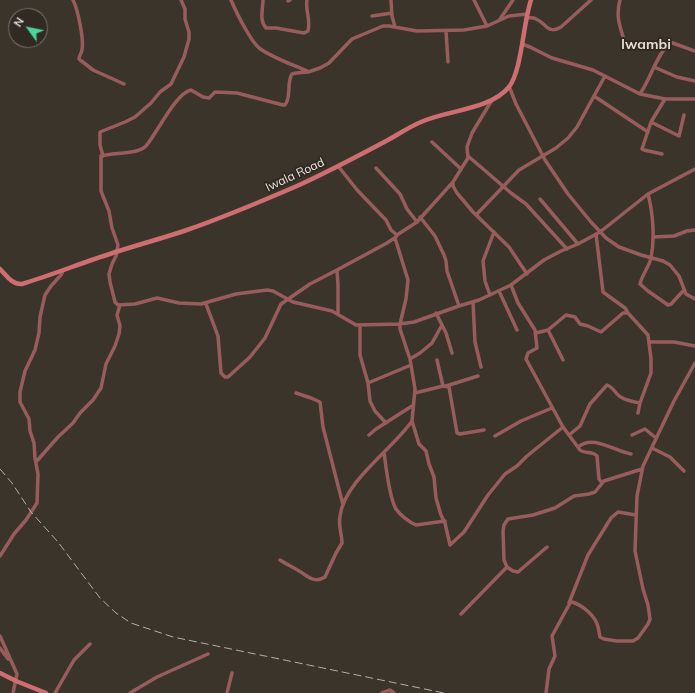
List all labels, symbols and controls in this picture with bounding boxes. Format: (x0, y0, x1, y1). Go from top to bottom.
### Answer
north arrow (8, 8, 48, 48)
text: N (11, 15, 27, 29)
district label: Iwambi (621, 37, 671, 53)
street label: Iwala Road (263, 155, 327, 195)

